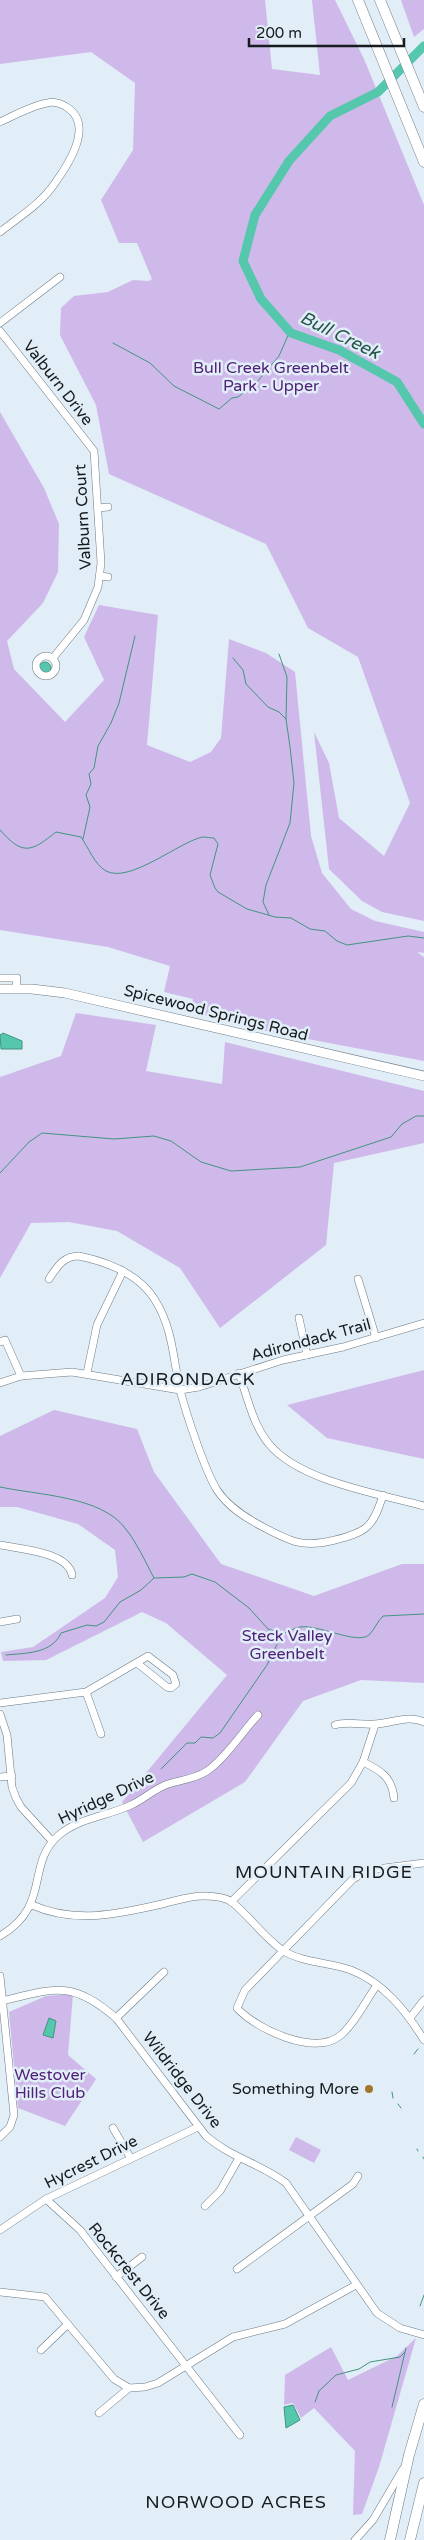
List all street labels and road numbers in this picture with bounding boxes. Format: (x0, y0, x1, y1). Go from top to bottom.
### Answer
street label: Valburn Drive (19, 336, 97, 430)
street label: Valburn Court (70, 464, 96, 570)
street label: Spicewood Springs Road (122, 980, 310, 1046)
street label: Adirondack Trail (249, 1314, 373, 1366)
street label: Hyridge Drive (55, 1767, 157, 1829)
street label: Wildridge Drive (138, 2028, 226, 2132)
street label: Hycrest Drive (41, 2131, 141, 2193)
street label: Rockcrest Drive (84, 2218, 174, 2324)

